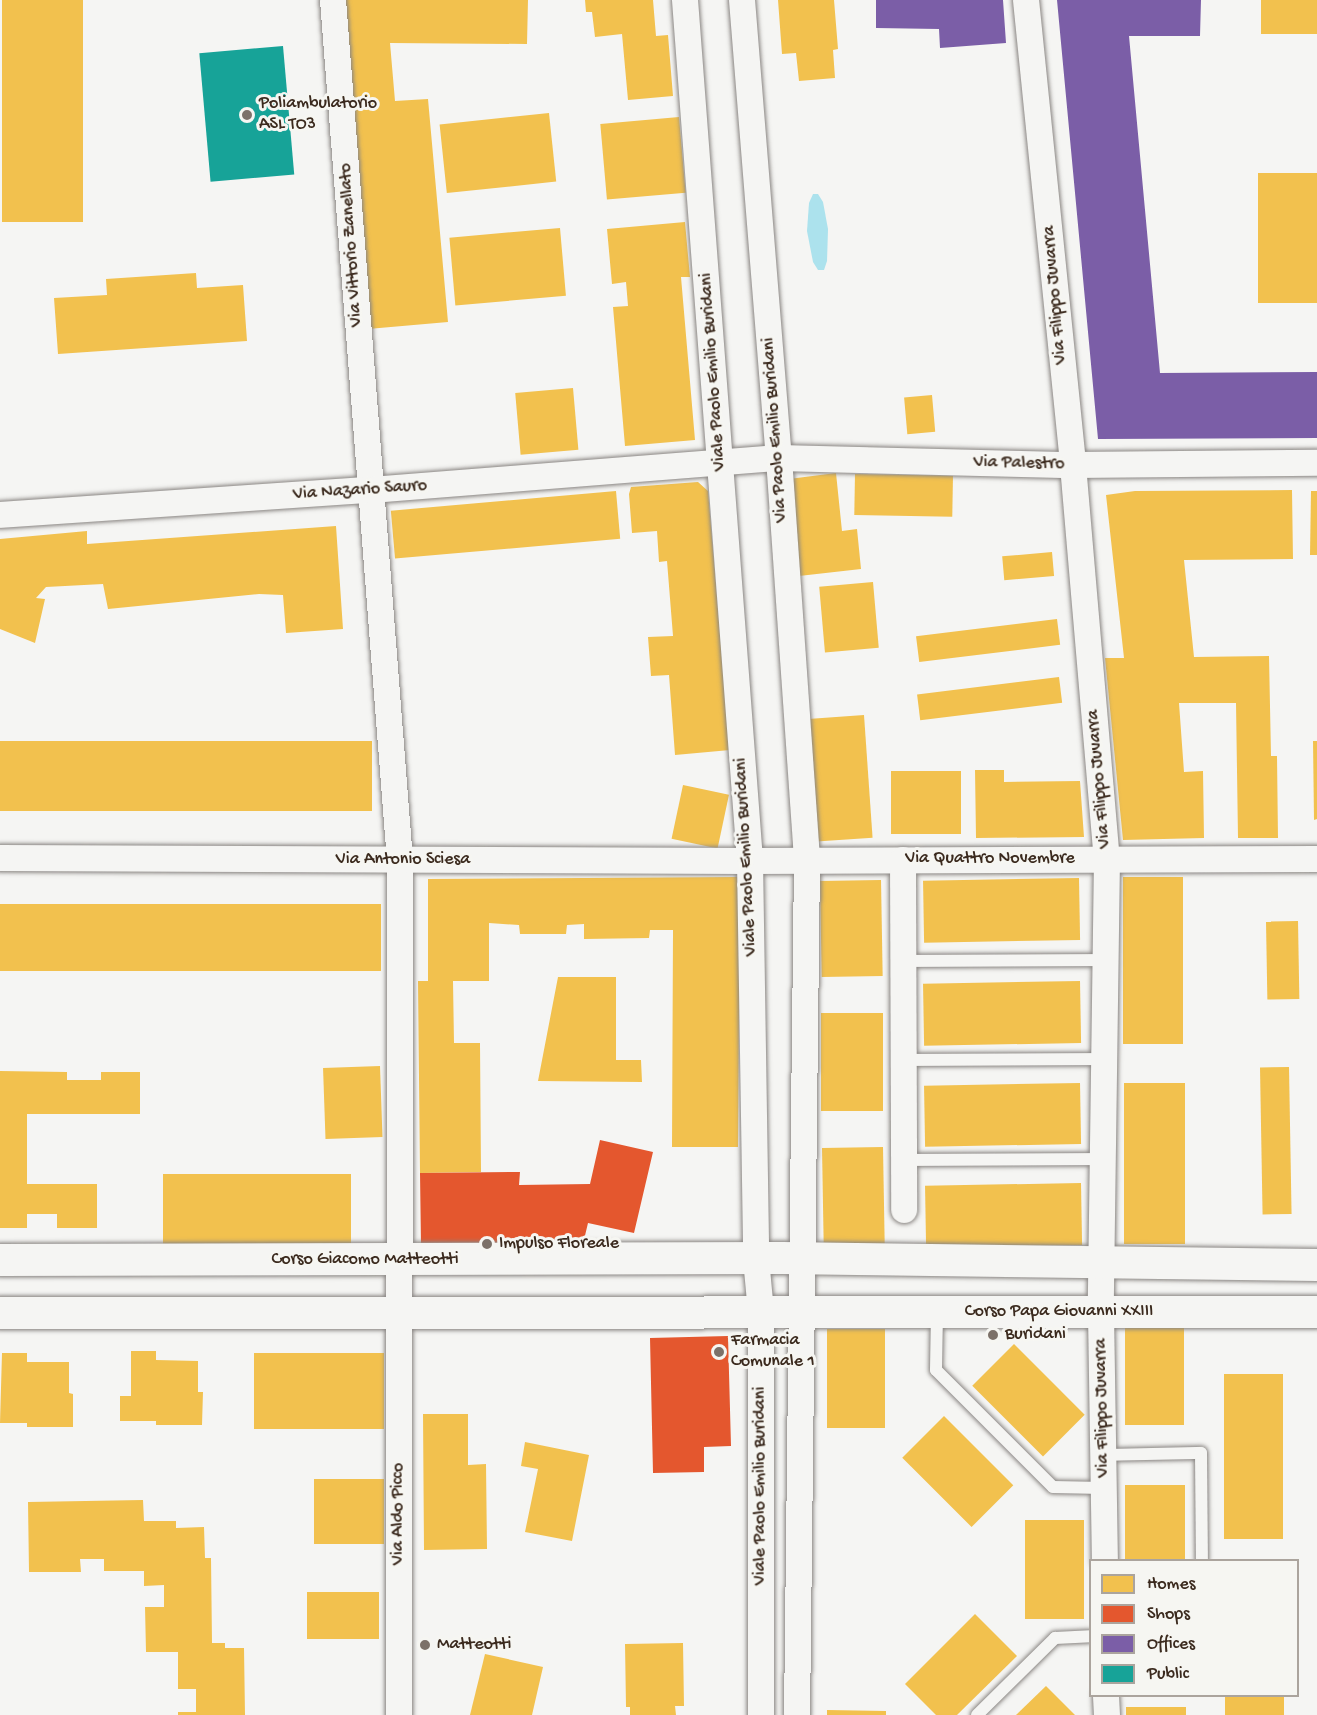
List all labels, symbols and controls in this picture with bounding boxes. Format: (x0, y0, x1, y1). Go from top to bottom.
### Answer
place label: Poliambulatorio ASL TO3 (259, 94, 377, 136)
marker: Poliambulatorio ASL TO3 (240, 108, 254, 122)
street label: Via Vittorio Zanellato (336, 162, 368, 328)
street label: Via Filippo Juvarra (1039, 225, 1073, 365)
street label: Viale Paolo Emilio Buridani (696, 272, 732, 472)
street label: Via Paolo Emilio Buridani (759, 337, 793, 523)
street label: Via Palestro (973, 452, 1065, 476)
street label: Via Nazario Sauro (292, 476, 428, 506)
street label: Via Filippo Juvarra (1083, 709, 1117, 849)
street label: Viale Paolo Emilio Buridani (731, 757, 763, 957)
street label: Via Quattro Novembre (905, 848, 1075, 870)
street label: Via Antonio Sciesa (336, 849, 470, 871)
place label: Impulso Floreale (499, 1233, 619, 1255)
marker: Impulso Floreale (480, 1237, 494, 1251)
street label: Corso Giacomo Matteotti (271, 1249, 459, 1271)
street label: Corso Papa Giovanni XXIII (965, 1301, 1153, 1323)
place label: Buridani (1005, 1324, 1066, 1346)
marker: Buridani (986, 1328, 1000, 1342)
place label: Farmacia Comunale 1 (731, 1331, 815, 1374)
street label: Via Filippo Juvarra (1091, 1338, 1115, 1478)
marker: Farmacia Comunale 1 (712, 1345, 726, 1359)
street label: Viale Paolo Emilio Buridani (750, 1387, 772, 1585)
street label: Via Aldo Picco (388, 1463, 410, 1565)
legend (1089, 1559, 1299, 1697)
text: Homes (1147, 1574, 1195, 1595)
text: Shops (1147, 1604, 1190, 1625)
place label: Matteotti (437, 1634, 511, 1656)
text: Offices (1147, 1634, 1195, 1655)
marker: Matteotti (418, 1638, 432, 1652)
text: Public (1147, 1664, 1189, 1685)

